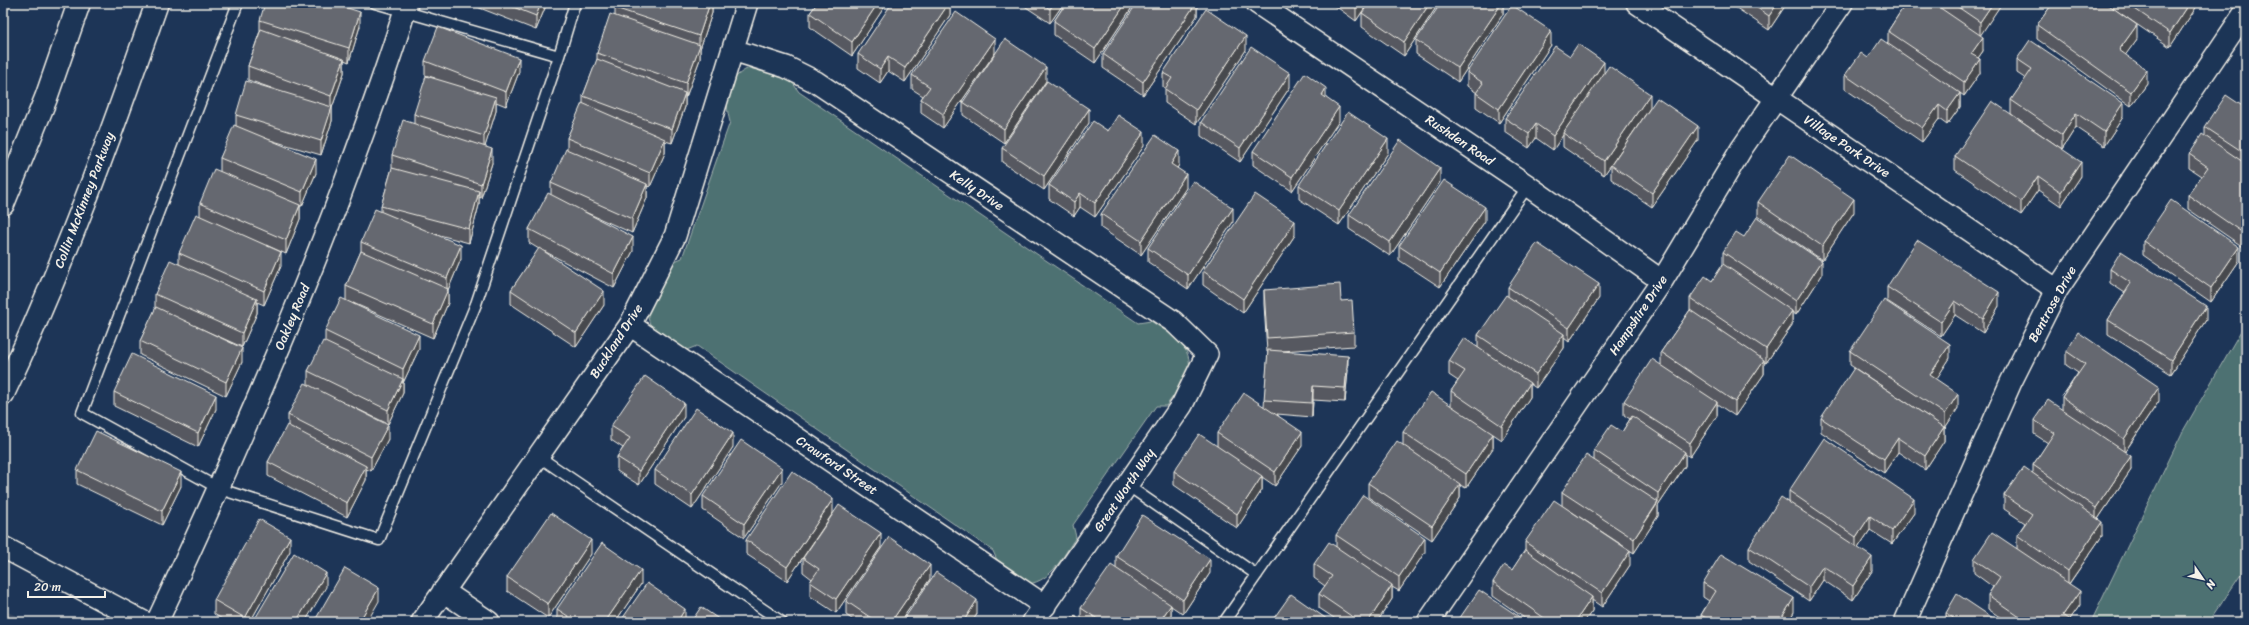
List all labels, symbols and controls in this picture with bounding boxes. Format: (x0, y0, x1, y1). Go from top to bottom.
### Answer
street label: Rushden Road (1421, 108, 1500, 172)
street label: Village Park Drive (1799, 108, 1895, 184)
street label: Collin McKinney Parkway (47, 128, 121, 272)
street label: Kelly Drive (945, 163, 1009, 217)
street label: Bentrose Drive (2021, 261, 2083, 347)
street label: Hampshire Drive (1603, 270, 1674, 360)
street label: Oakley Road (268, 279, 317, 354)
street label: Buckland Drive (583, 299, 649, 383)
street label: Crawford Street (791, 429, 883, 501)
street label: Great Worth Way (1087, 443, 1161, 537)
north arrow (2183, 559, 2223, 599)
scale bar (28, 573, 105, 599)
text: N (2201, 575, 2221, 593)
text: 20 m (34, 576, 61, 598)

